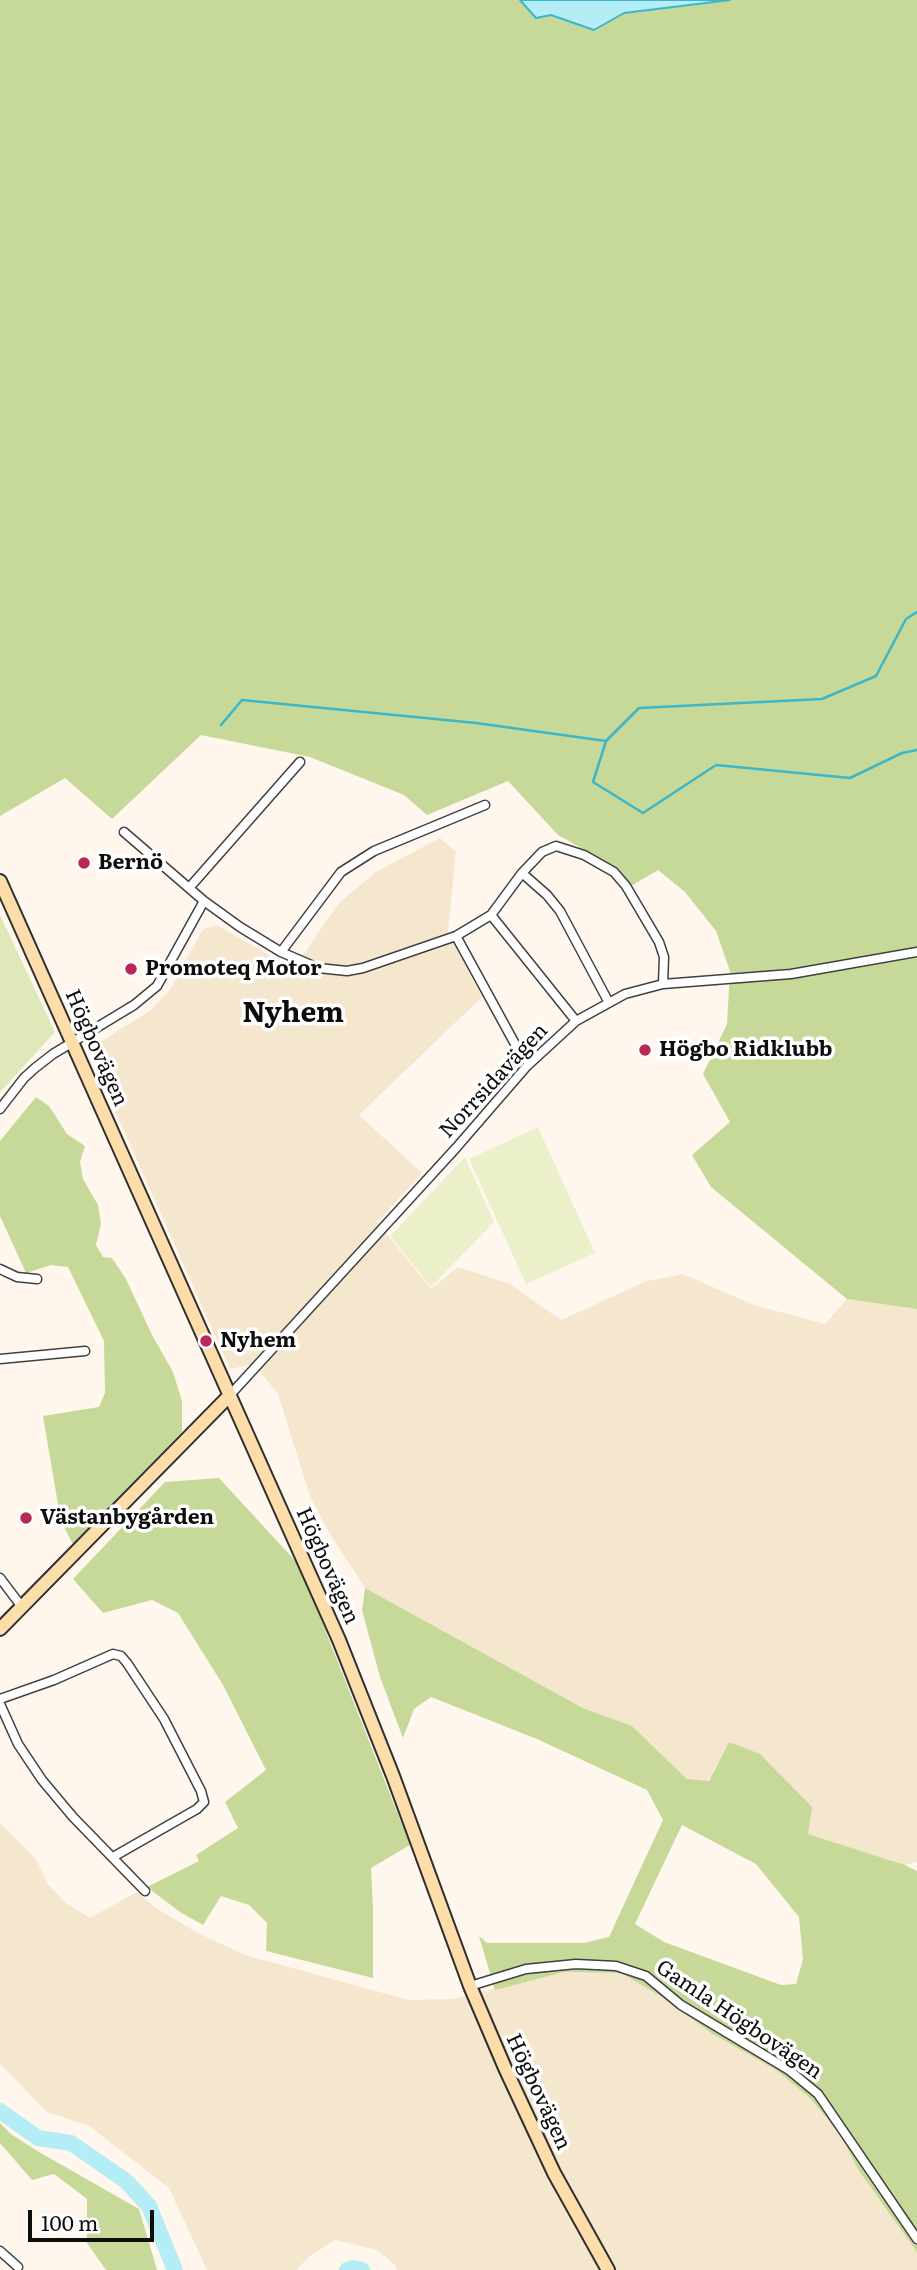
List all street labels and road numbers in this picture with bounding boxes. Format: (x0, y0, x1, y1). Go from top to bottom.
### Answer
street label: Högbovägen (59, 986, 133, 1110)
street label: Norrsidavägen (434, 1018, 554, 1144)
street label: Högbovägen (290, 1504, 364, 1628)
street label: Gamla Högbovägen (651, 1955, 827, 2085)
street label: Högbovägen (500, 2030, 576, 2154)

